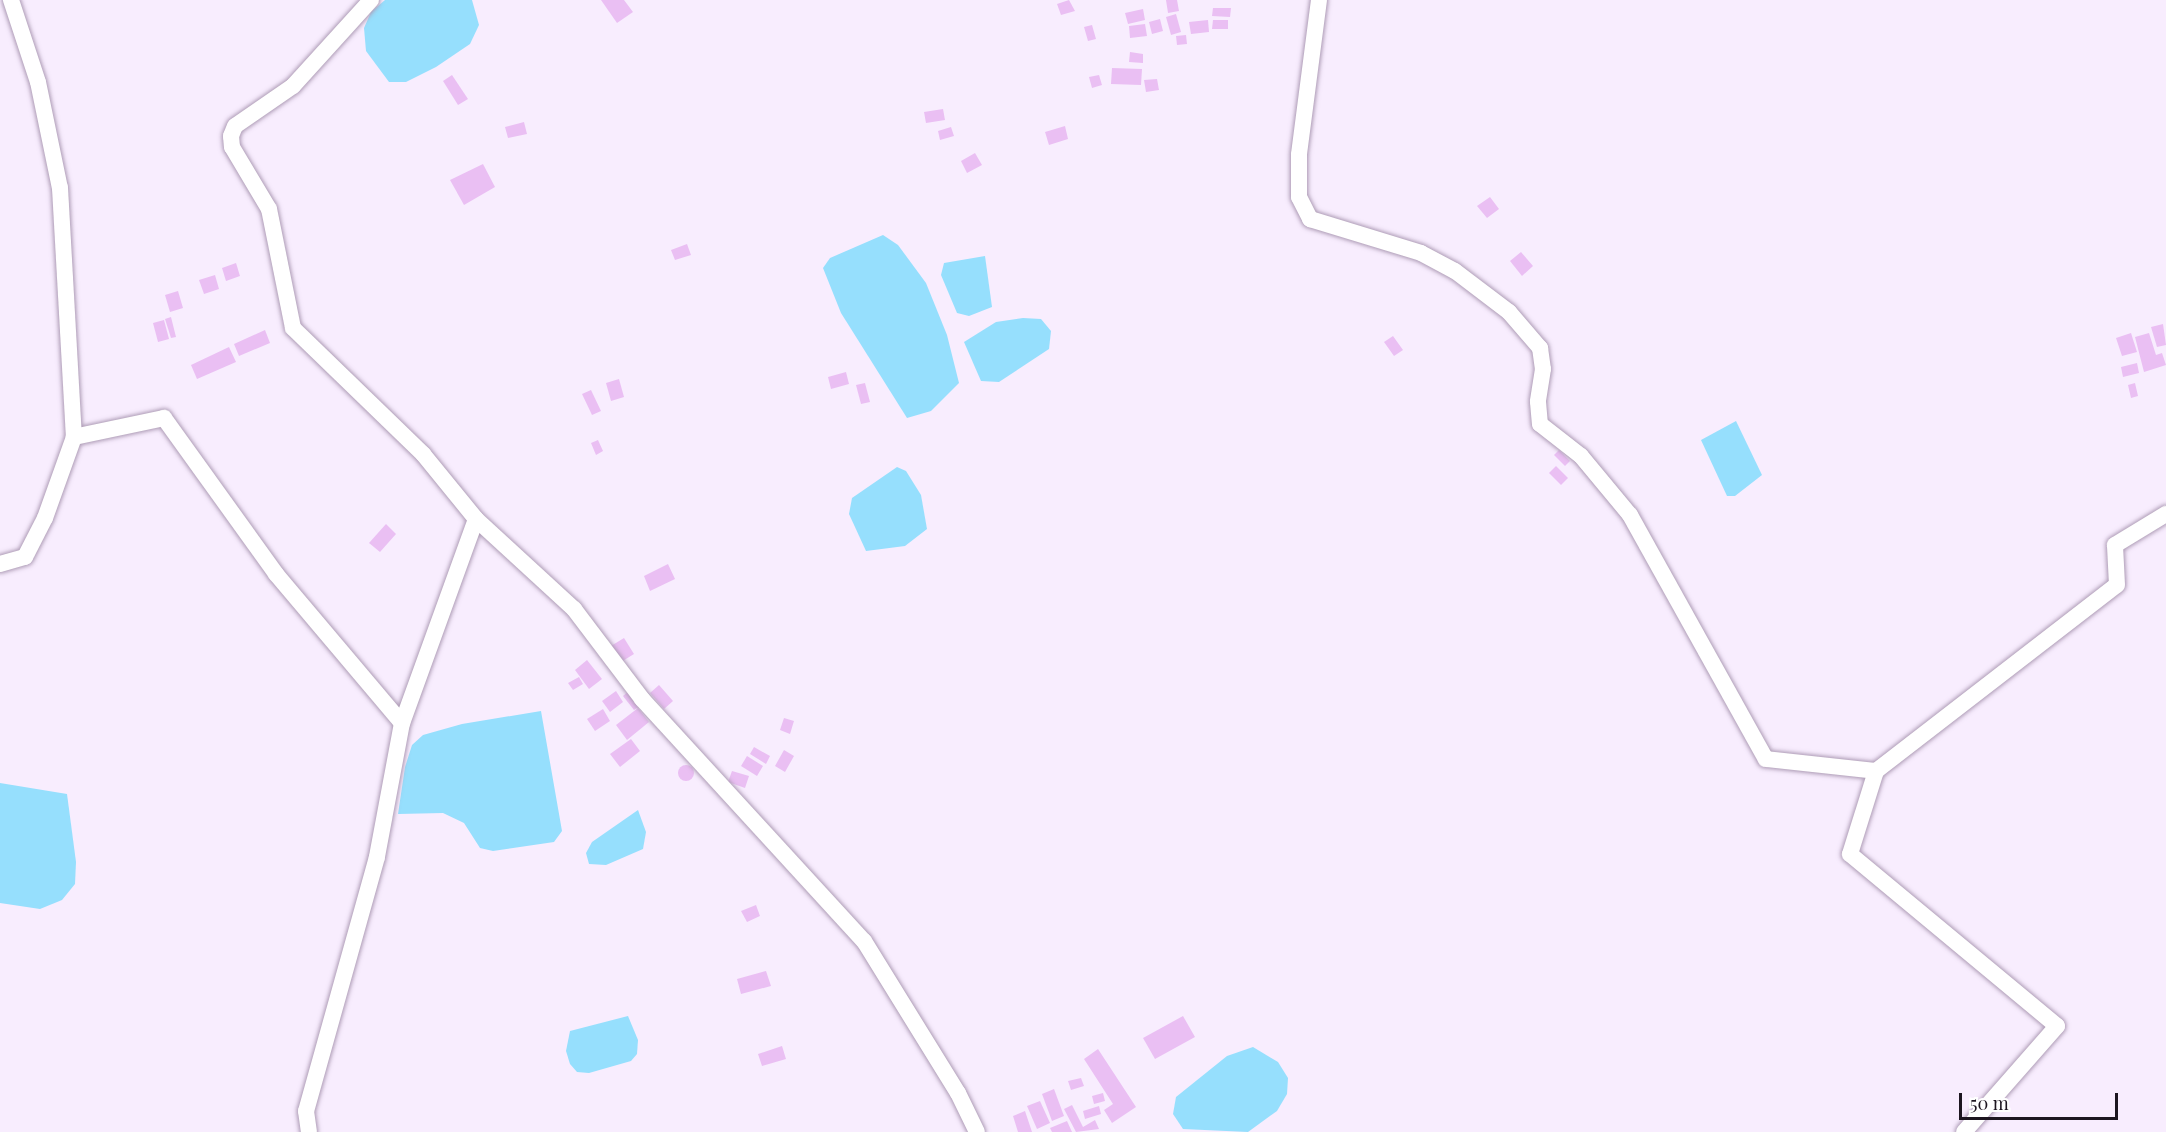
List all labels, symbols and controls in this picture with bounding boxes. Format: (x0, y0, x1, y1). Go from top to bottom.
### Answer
scale bar (1962, 1081, 2121, 1119)
text: 50 m (1970, 1091, 2009, 1115)

